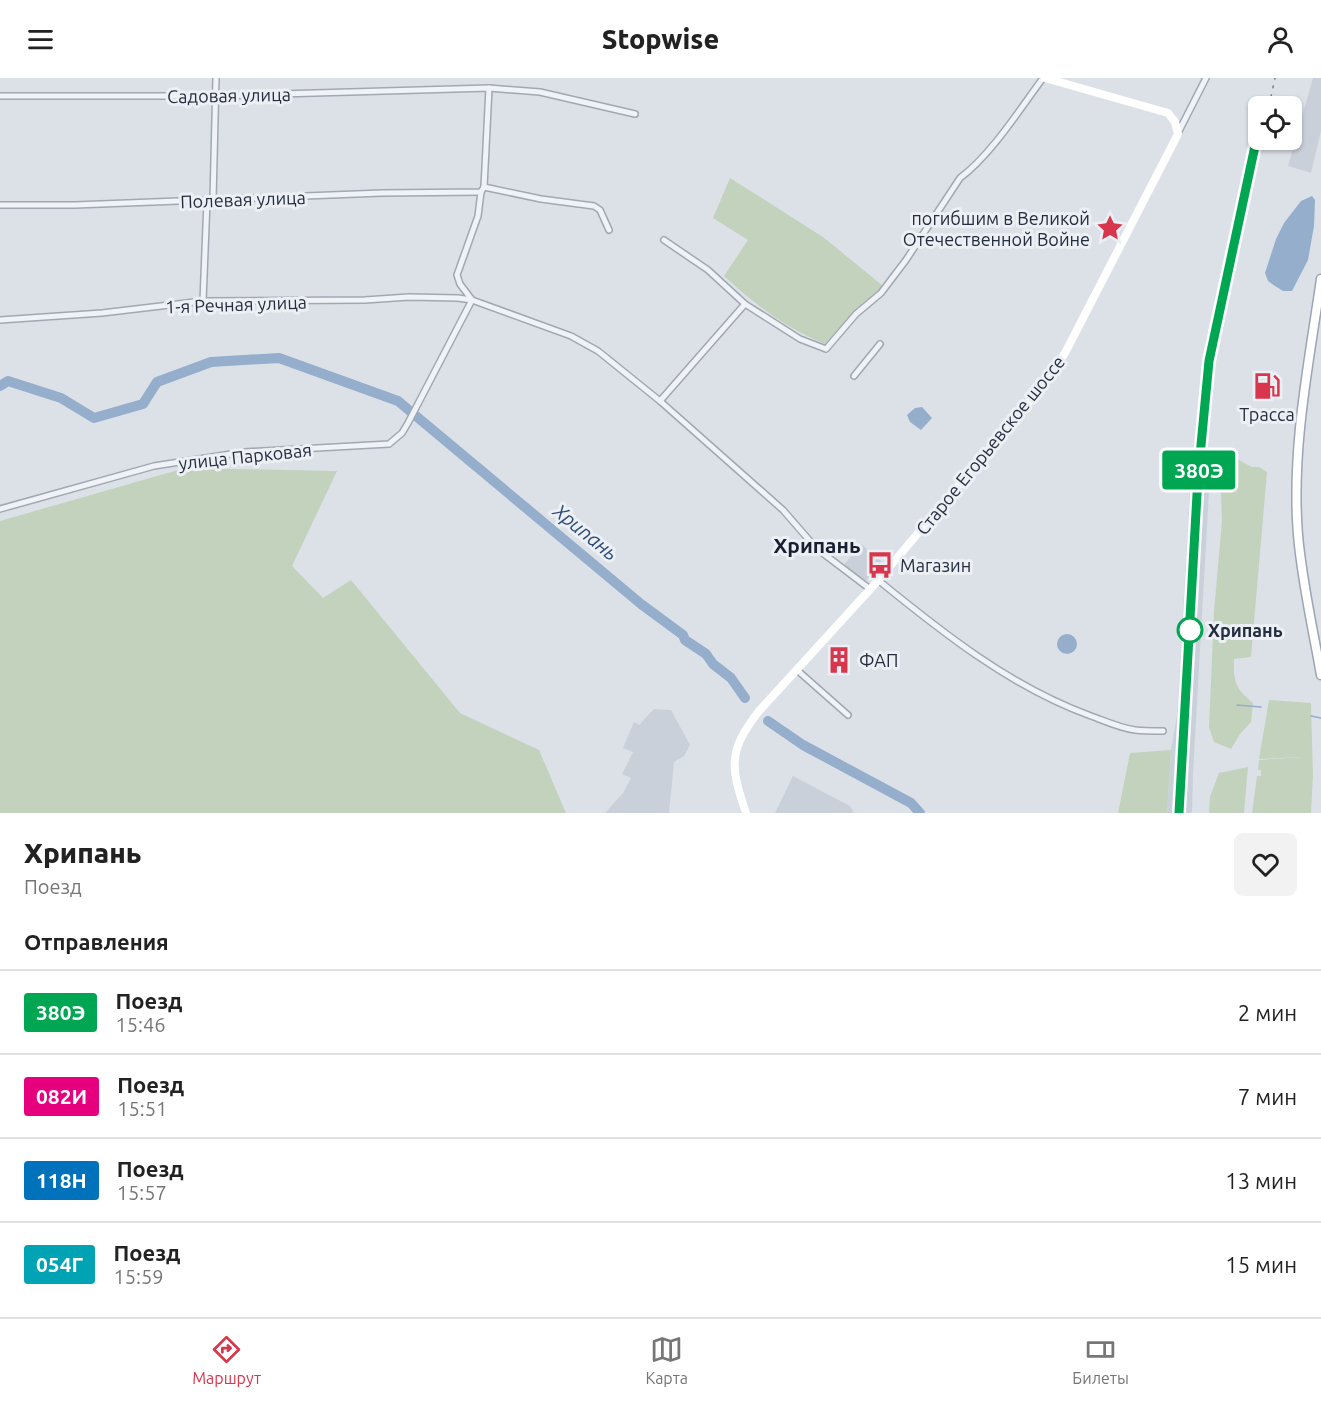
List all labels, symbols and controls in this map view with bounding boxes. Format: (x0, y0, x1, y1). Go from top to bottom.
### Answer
icon: menu (24, 23, 57, 56)
icon: person (1264, 23, 1297, 56)
text: Stopwise (602, 24, 719, 54)
street label: Садовая улица (167, 84, 291, 106)
map controls (1248, 96, 1302, 150)
button: locate (1248, 96, 1302, 150)
street label: Полевая улица (180, 187, 306, 211)
place label: погибшим в Великой Отечественной Войне (903, 208, 1090, 249)
place icon: погибшим в Великой Отечественной Войне (1095, 213, 1125, 243)
street label: 1-я Речная улица (165, 292, 307, 316)
street label: Старое Егорьевское шоссе (912, 352, 1068, 538)
fuel station icon: Трасса (1252, 371, 1282, 401)
place label: Трасса (1239, 404, 1295, 424)
street label: улица Парковая (177, 439, 313, 473)
line badge: 380Э (1157, 450, 1241, 490)
text: 380Э (1174, 458, 1224, 482)
water label: Хрипань (548, 498, 623, 565)
district label: Хрипань (773, 533, 861, 557)
bus stop icon: Магазин (865, 550, 895, 580)
place label: Магазин (900, 555, 971, 575)
marker: Хрипань (1177, 617, 1203, 643)
place label: Хрипань (1208, 620, 1283, 640)
building icon: ФАП (824, 645, 854, 675)
place label: ФАП (859, 650, 898, 670)
button: heart (1234, 833, 1297, 896)
text: Хрипань (24, 837, 142, 868)
text: Поезд (24, 875, 82, 898)
text: Отправления (24, 929, 169, 954)
text: Поезд (115, 988, 182, 1013)
text: 380Э (36, 1000, 85, 1024)
text: 2 мин (1238, 1000, 1297, 1025)
text: 15:46 (115, 1013, 166, 1036)
text: Поезд (117, 1072, 184, 1097)
text: 082И (36, 1084, 87, 1108)
text: 7 мин (1238, 1084, 1297, 1109)
text: 15:51 (117, 1097, 167, 1120)
text: Поезд (117, 1156, 184, 1181)
text: 118Н (36, 1168, 87, 1192)
text: 13 мин (1225, 1168, 1297, 1193)
text: 15:57 (117, 1181, 167, 1204)
text: Поезд (113, 1240, 180, 1265)
text: 054Г (36, 1252, 83, 1276)
text: 15 мин (1225, 1252, 1297, 1277)
text: 15:59 (113, 1265, 164, 1288)
tab: Маршрут (192, 1333, 261, 1387)
tab: Карта (645, 1333, 688, 1387)
tab: Билеты (1072, 1333, 1129, 1387)

